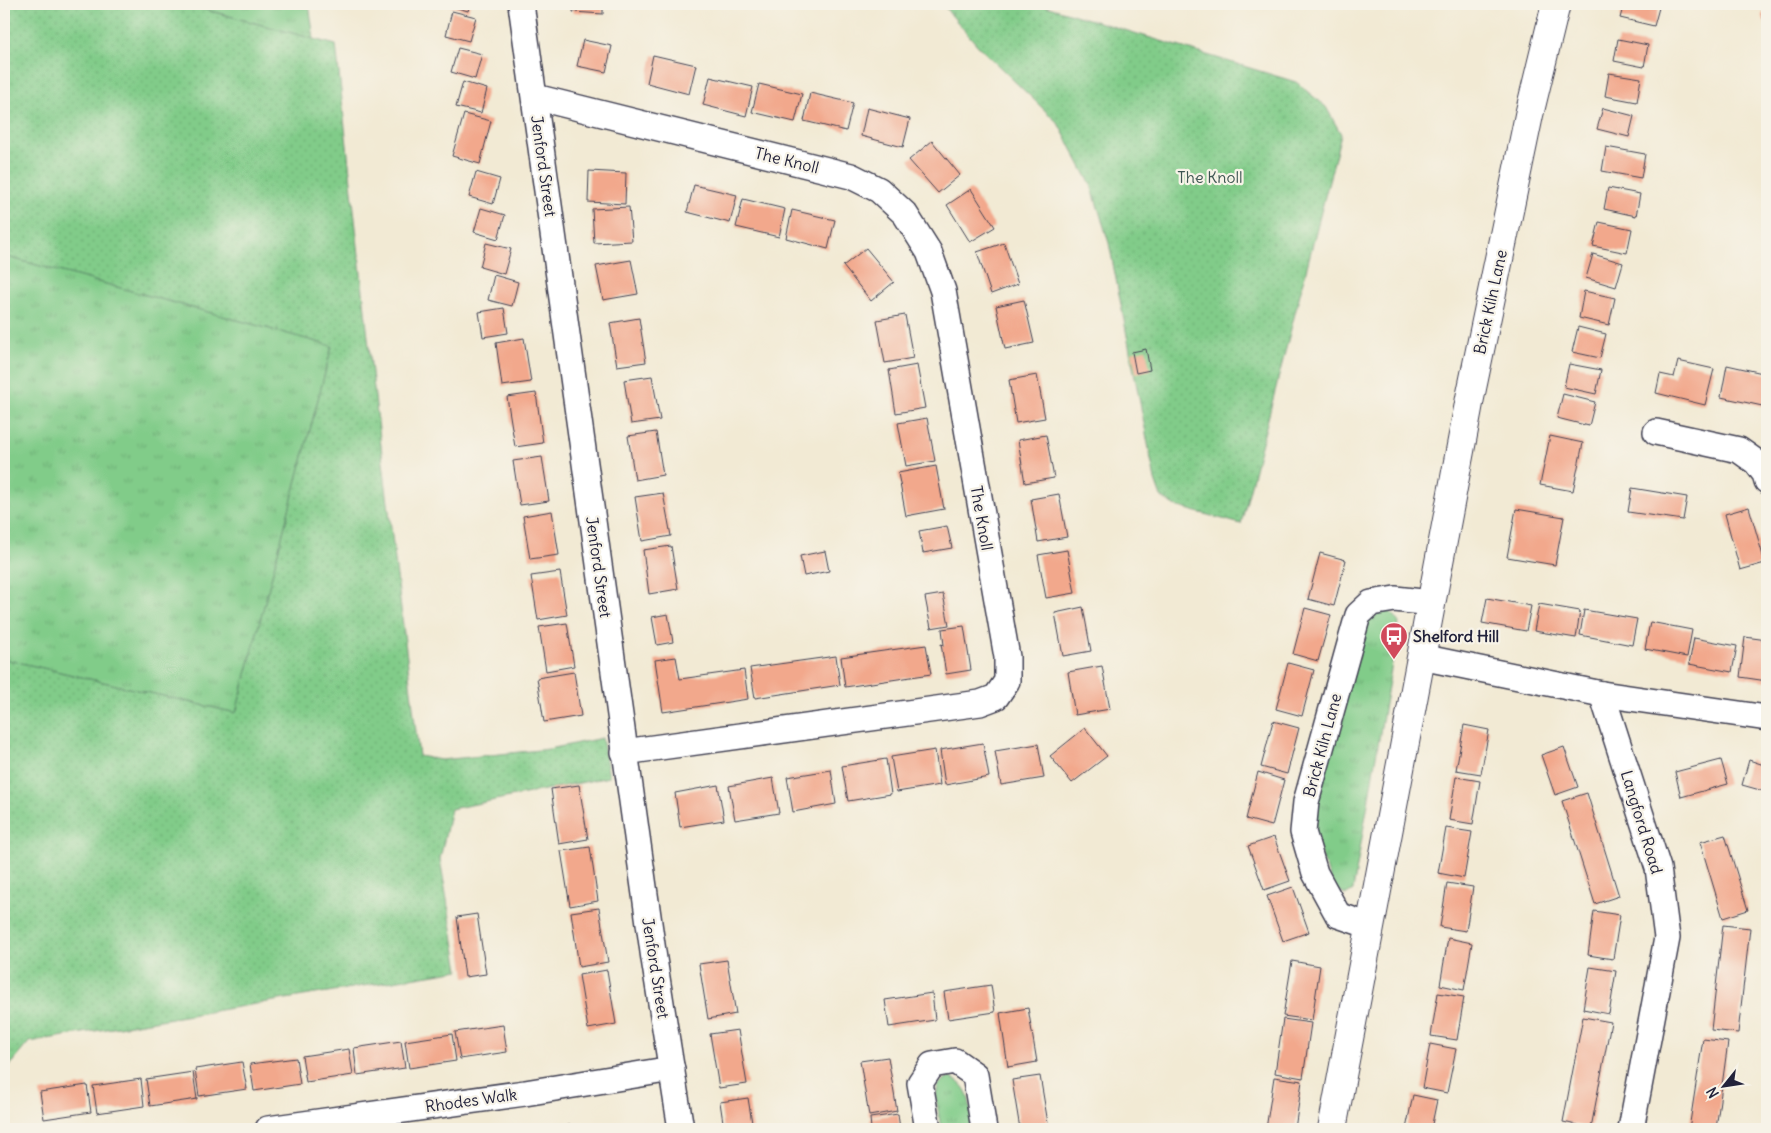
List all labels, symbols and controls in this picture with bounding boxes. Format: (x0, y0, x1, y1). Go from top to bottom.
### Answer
street label: Jenford Street (527, 114, 561, 219)
street label: The Knoll (753, 142, 821, 178)
park label: The Knoll (1177, 167, 1243, 187)
street label: Brick Kiln Lane (1469, 248, 1511, 356)
street label: The Knoll (966, 484, 998, 552)
street label: Jenford Street (582, 515, 616, 620)
bus stop icon: Shelford Hill (1379, 621, 1409, 660)
place label: Shelford Hill (1413, 626, 1499, 646)
street label: Brick Kiln Lane (1299, 691, 1345, 799)
street label: Langford Road (1617, 768, 1667, 876)
street label: Jenford Street (638, 916, 674, 1021)
north arrow (1698, 1060, 1748, 1110)
street label: Rhodes Walk (424, 1084, 518, 1116)
text: N (1703, 1084, 1723, 1101)

